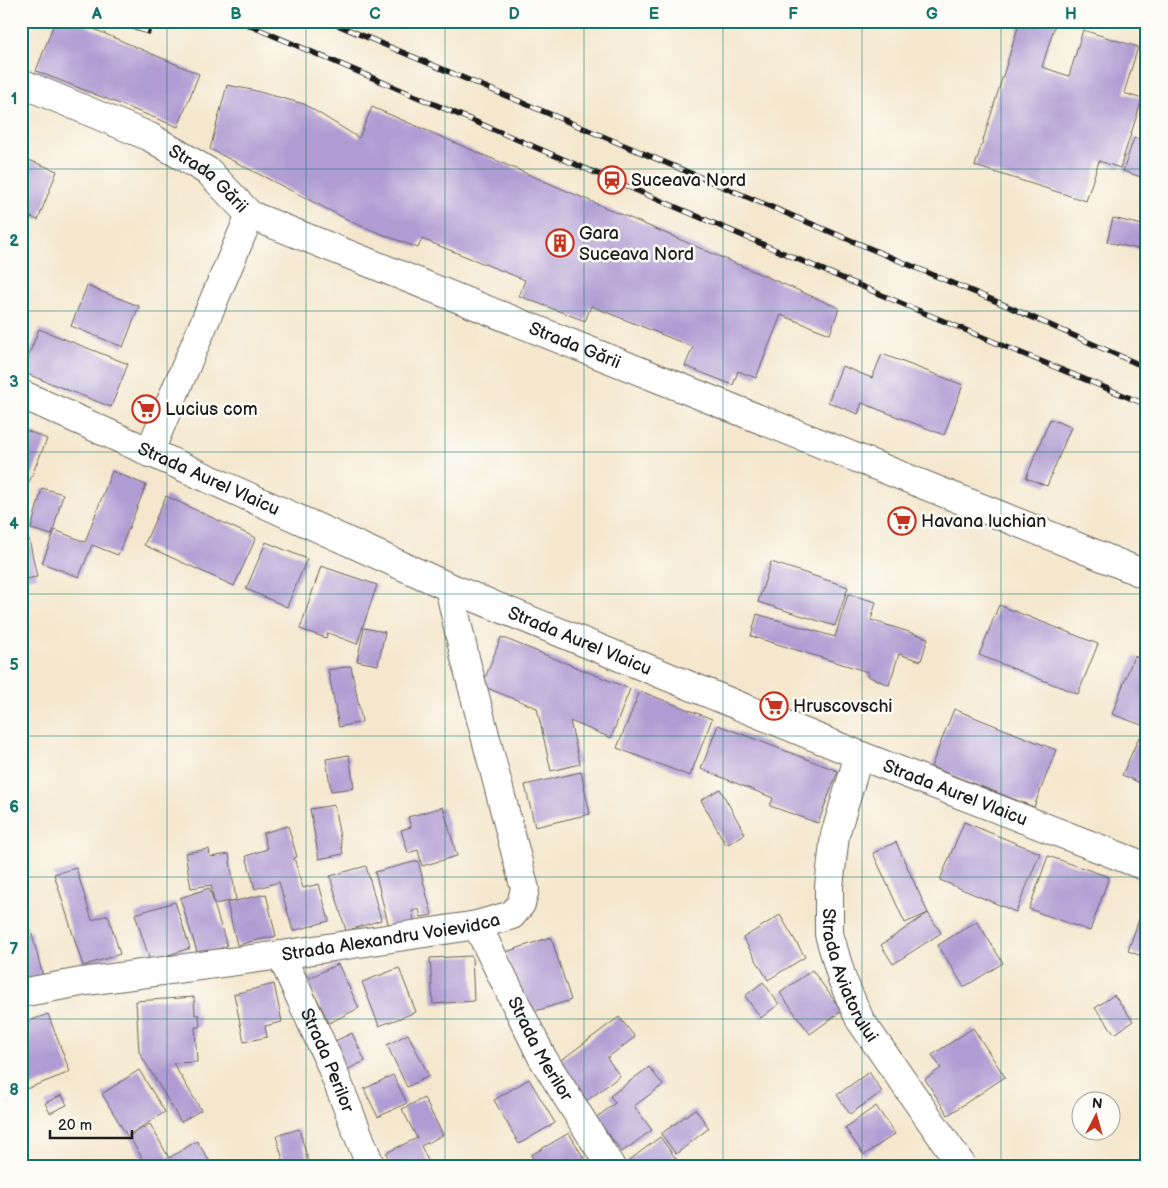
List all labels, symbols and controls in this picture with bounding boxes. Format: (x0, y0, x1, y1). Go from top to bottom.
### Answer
text: A (91, 5, 102, 24)
text: B (230, 5, 242, 24)
text: C (369, 5, 381, 24)
text: D (508, 5, 520, 24)
text: E (649, 5, 659, 24)
text: F (788, 5, 798, 24)
text: G (926, 5, 938, 24)
text: H (1065, 5, 1077, 24)
text: 1 (11, 90, 17, 109)
street label: Strada Gării (165, 141, 252, 217)
station icon: Suceava Nord (597, 165, 627, 195)
place label: Suceava Nord (631, 170, 746, 191)
place label: Gara Suceava Nord (579, 223, 694, 265)
building icon: Gara Suceava Nord (545, 228, 575, 258)
text: 2 (9, 232, 19, 251)
street label: Strada Gării (526, 318, 624, 373)
text: 3 (9, 373, 19, 392)
supermarket icon: Lucius com (131, 394, 161, 424)
place label: Lucius com (165, 399, 258, 420)
street label: Strada Aurel Vlaicu (134, 438, 283, 520)
supermarket icon: Havana luchian (887, 506, 917, 536)
place label: Havana luchian (921, 511, 1046, 532)
text: 4 (9, 515, 19, 534)
street label: Strada Aurel Vlaicu (505, 602, 655, 680)
text: 5 (9, 656, 19, 675)
supermarket icon: Hruscovschi (759, 691, 789, 721)
place label: Hruscovschi (793, 696, 893, 717)
street label: Strada Aurel Vlaicu (880, 755, 1030, 831)
text: 6 (9, 798, 19, 817)
street label: Strada Aviatorului (818, 908, 882, 1046)
street label: Strada Alexandru Voievidca (280, 909, 502, 966)
text: 7 (10, 940, 19, 959)
street label: Strada Merilor (503, 993, 577, 1105)
street label: Strada Perilor (296, 1005, 358, 1116)
text: 8 (9, 1081, 19, 1100)
north arrow (1070, 1090, 1120, 1140)
text: N (1091, 1095, 1103, 1113)
scale bar (50, 1108, 132, 1140)
text: 20 m (58, 1116, 92, 1135)

